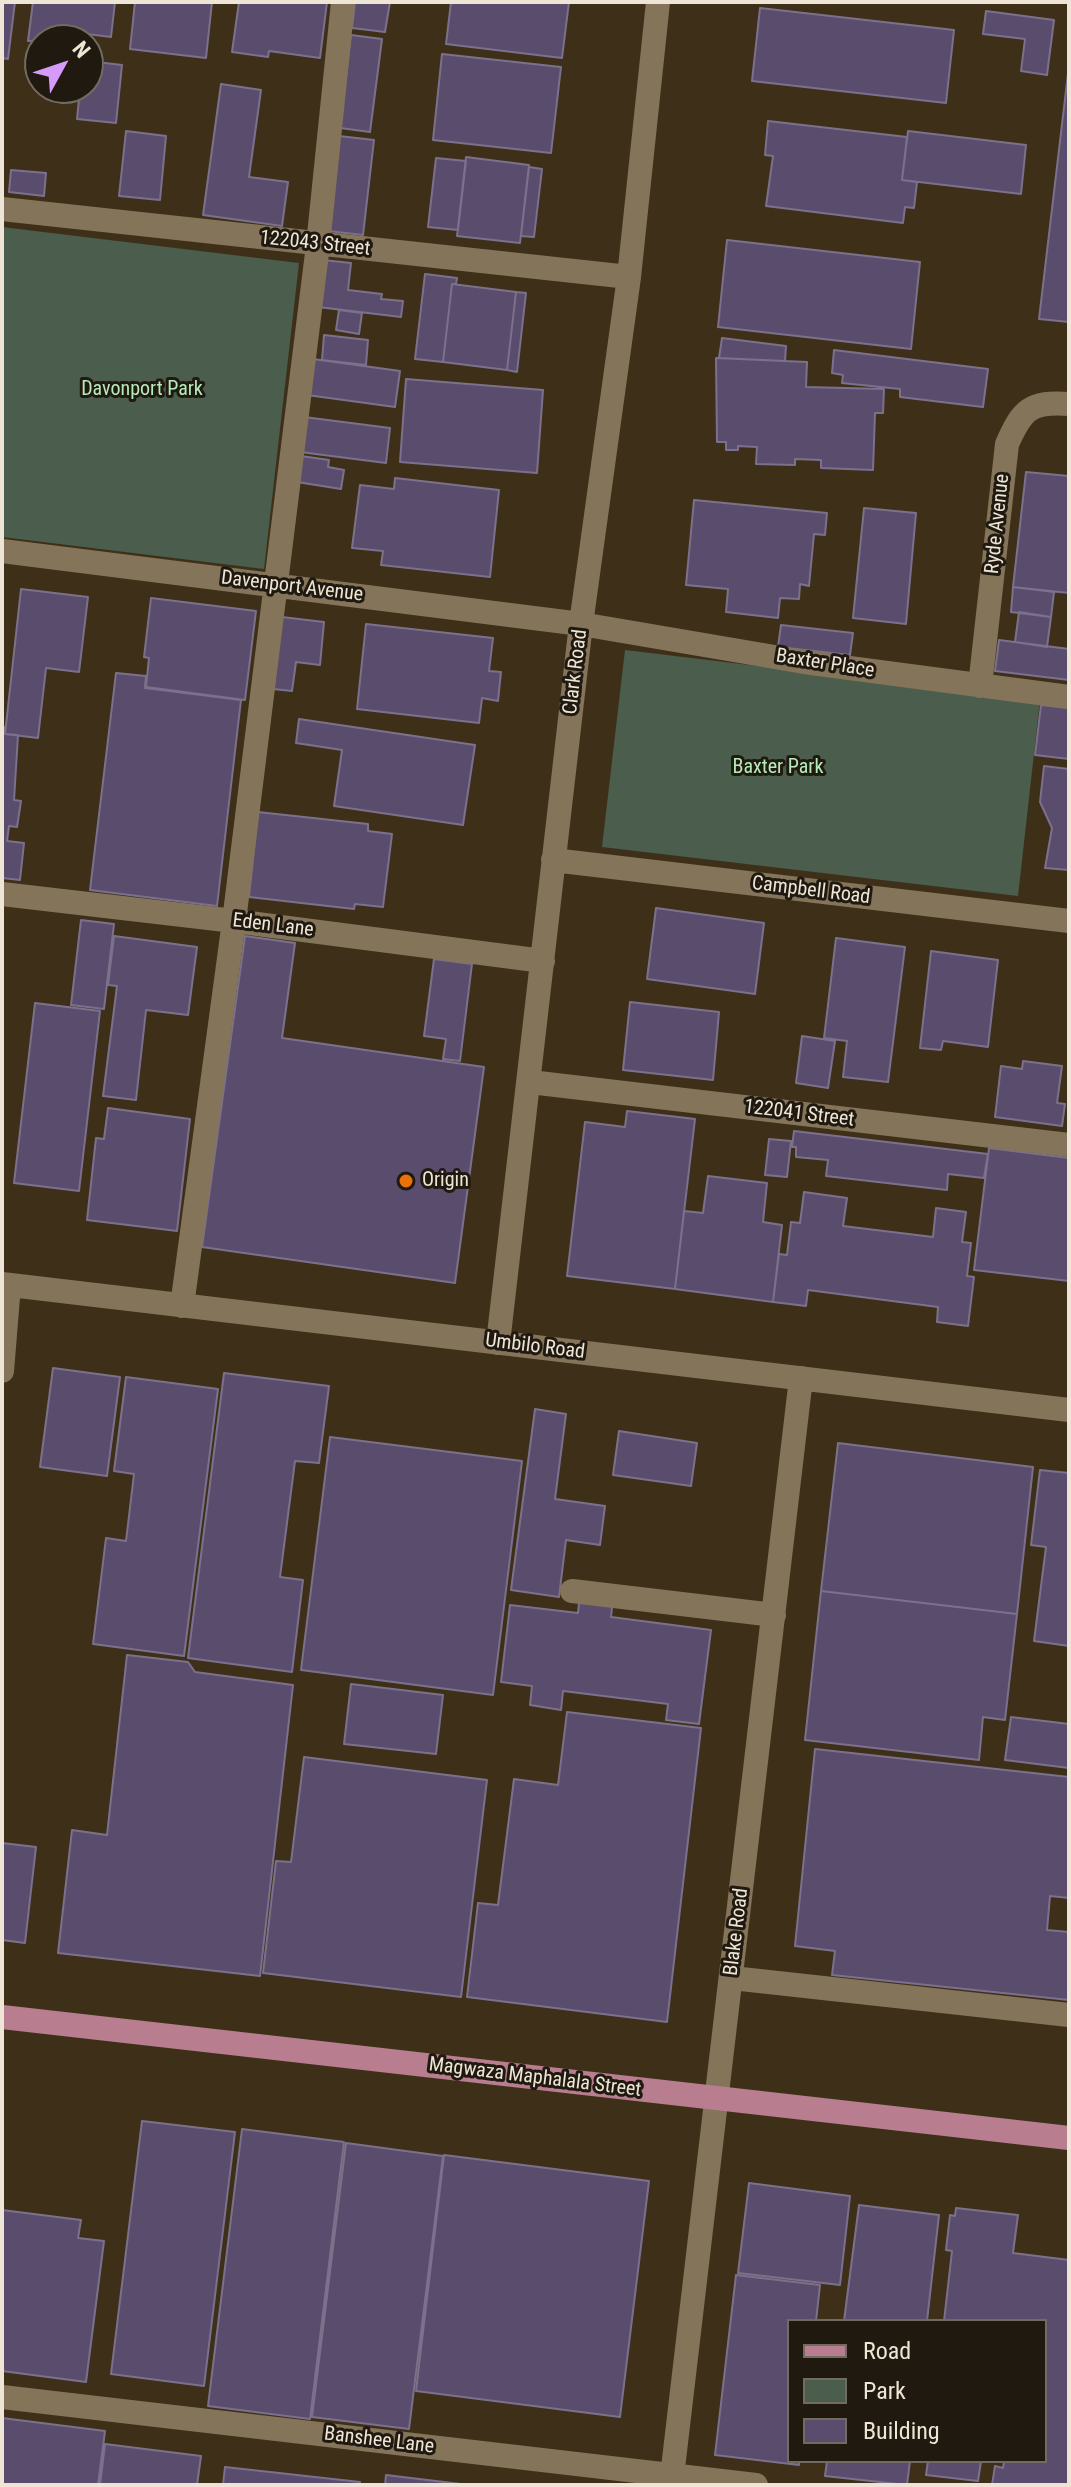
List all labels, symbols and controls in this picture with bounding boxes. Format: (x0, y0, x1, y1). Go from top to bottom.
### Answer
north arrow (24, 24, 104, 104)
text: N (67, 36, 95, 63)
street label: 122043 Street (259, 226, 371, 262)
park label: Davonport Park (81, 378, 203, 402)
street label: Ryde Avenue (981, 473, 1015, 575)
street label: Davenport Avenue (220, 566, 364, 608)
street label: Clark Road (559, 628, 593, 716)
street label: Baxter Place (774, 644, 876, 684)
park label: Baxter Park (733, 756, 823, 780)
street label: Campbell Road (750, 872, 872, 910)
street label: Eden Lane (231, 909, 315, 943)
street label: 122041 Street (743, 1095, 855, 1133)
place label: Origin (422, 1169, 469, 1193)
marker: Origin (397, 1172, 415, 1190)
street label: Umbilo Road (484, 1329, 586, 1365)
street label: Blake Road (720, 1887, 754, 1977)
street label: Magwaza Maphalala Street (428, 2053, 642, 2103)
legend (787, 2319, 1047, 2463)
text: Road (863, 2337, 911, 2365)
text: Park (863, 2377, 906, 2405)
text: Building (863, 2417, 940, 2445)
street label: Banshee Lane (323, 2422, 435, 2460)

